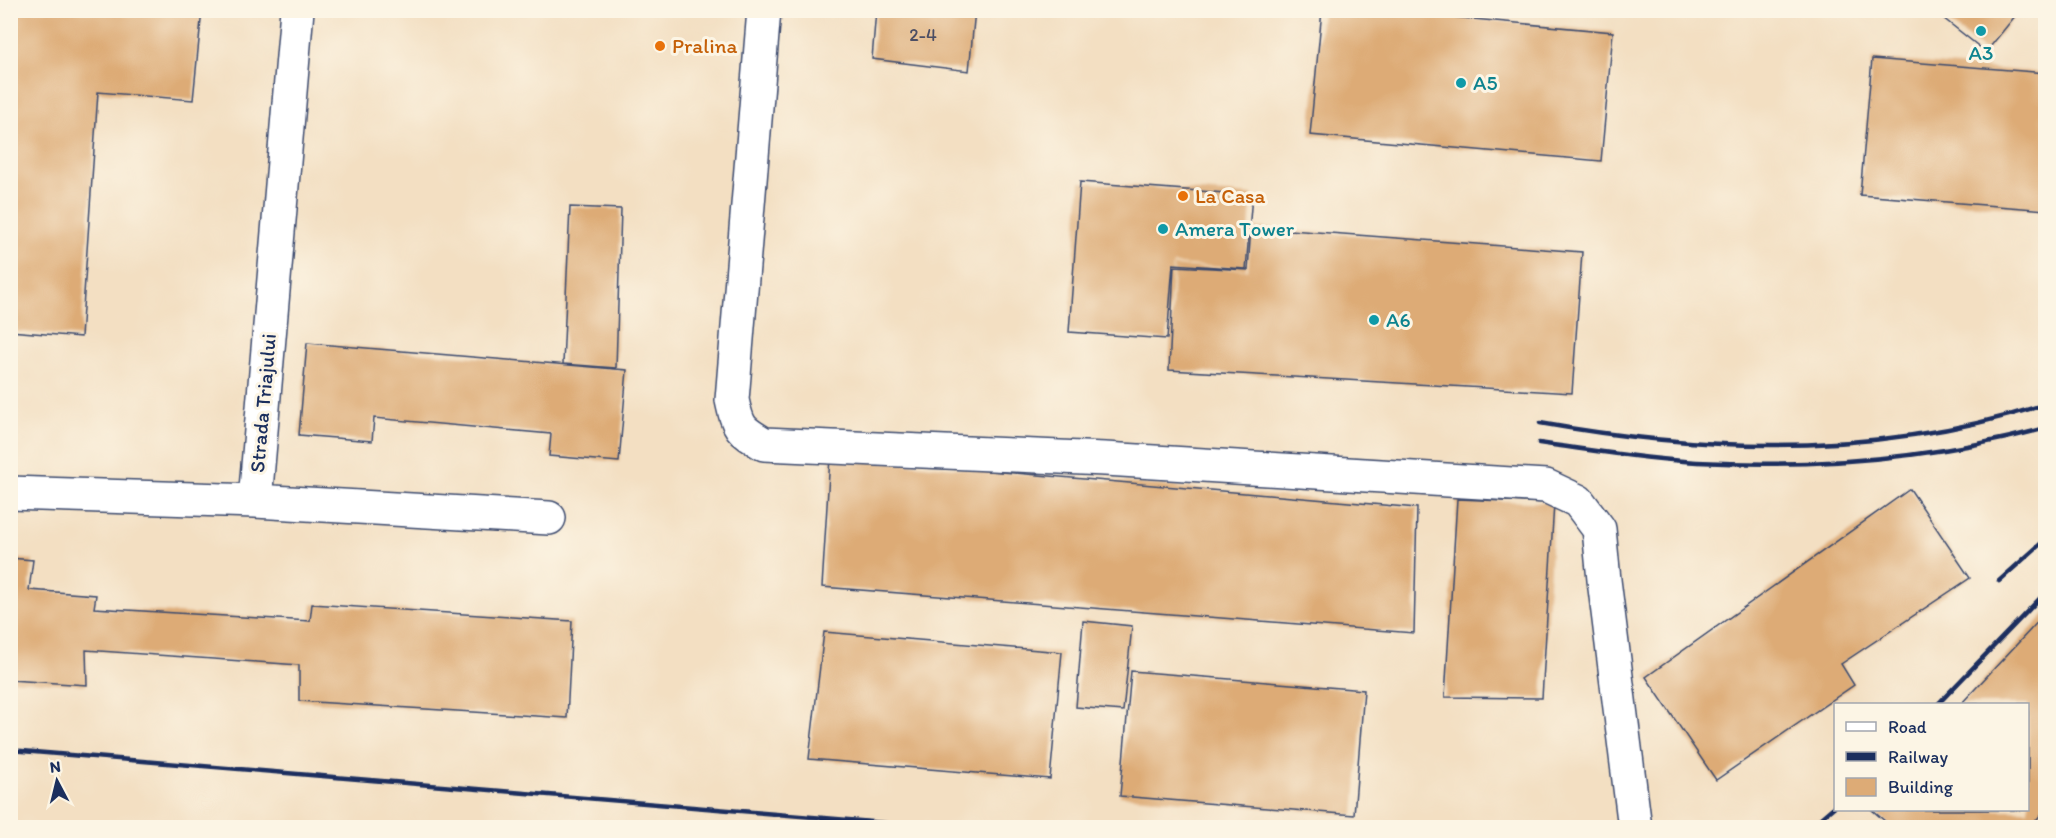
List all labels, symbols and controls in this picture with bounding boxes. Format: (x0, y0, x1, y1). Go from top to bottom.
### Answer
house number: 2-4 (909, 24, 937, 46)
marker: A3 (1974, 24, 1988, 38)
place label: Pralina (672, 33, 737, 58)
marker: Pralina (653, 39, 667, 53)
place label: A3 (1969, 40, 1993, 65)
place label: A5 (1473, 70, 1497, 95)
marker: A5 (1454, 76, 1468, 90)
place label: La Casa (1195, 183, 1265, 208)
marker: La Casa (1176, 189, 1190, 203)
place label: Amera Tower (1175, 216, 1295, 241)
marker: Amera Tower (1156, 222, 1170, 236)
place label: A6 (1386, 307, 1411, 332)
marker: A6 (1367, 313, 1381, 327)
street label: Strada Triajului (244, 332, 281, 474)
legend (1834, 703, 2029, 811)
text: Road (1888, 716, 1927, 738)
text: Railway (1888, 746, 1949, 768)
north arrow (27, 751, 87, 811)
text: N (49, 757, 62, 777)
text: Building (1888, 776, 1954, 798)

